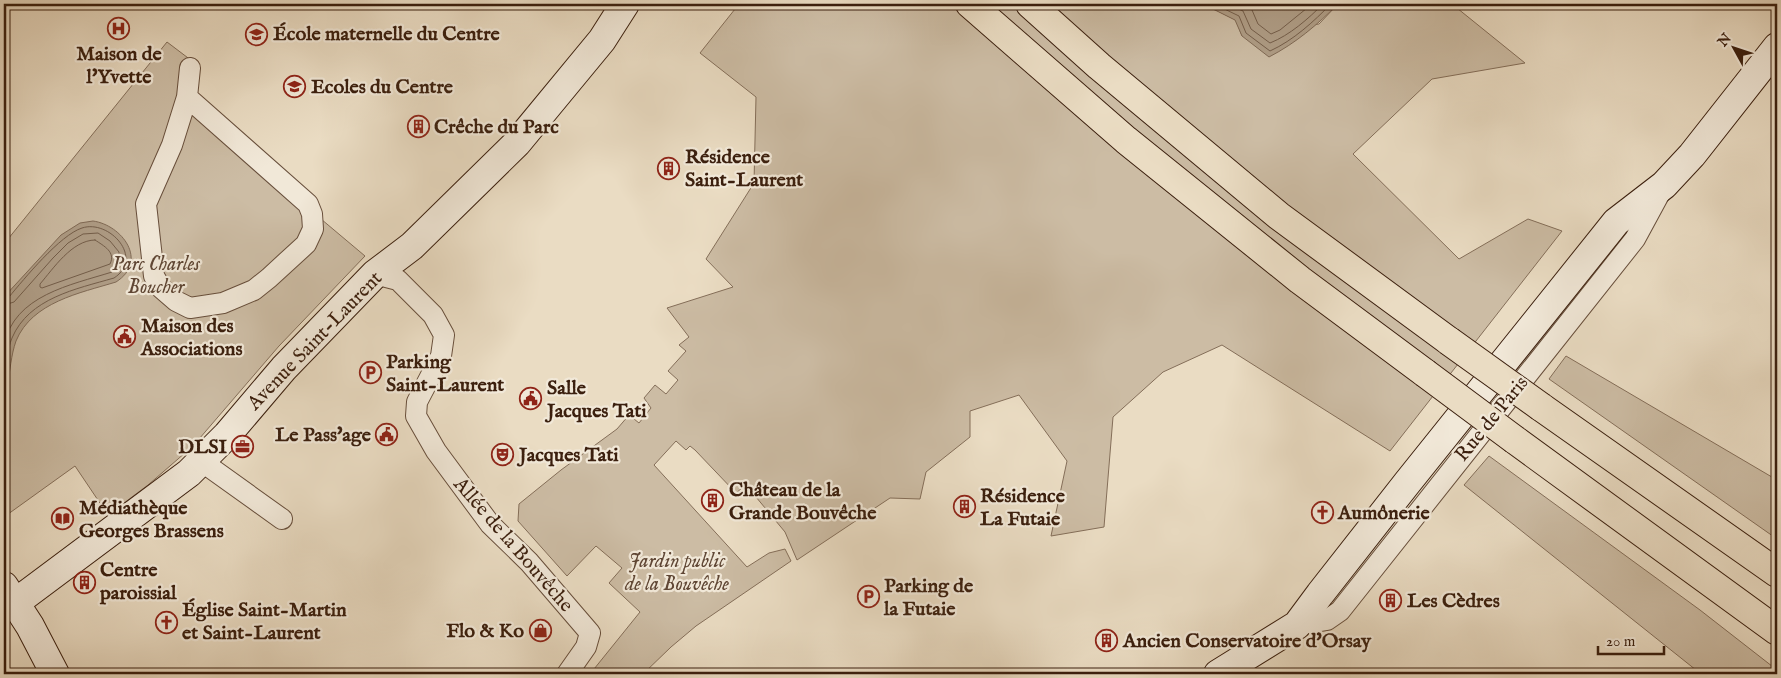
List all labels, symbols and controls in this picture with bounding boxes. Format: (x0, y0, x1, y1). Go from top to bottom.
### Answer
hospital icon: Maison de l'Yvette (107, 16, 131, 40)
school or university icon: École maternelle du Centre (245, 22, 269, 46)
place label: École maternelle du Centre (273, 22, 500, 47)
north arrow (1708, 22, 1758, 72)
text: N (1713, 30, 1736, 51)
place label: Maison de l'Yvette (76, 42, 163, 90)
school or university icon: Ecoles du Centre (283, 75, 307, 99)
place label: Ecoles du Centre (311, 75, 454, 100)
building icon: Crêche du Parc (406, 115, 430, 139)
place label: Crêche du Parc (434, 115, 559, 140)
place label: Résidence Saint-Laurent (685, 145, 803, 193)
building icon: Résidence Saint-Laurent (657, 157, 681, 181)
park label: Parc Charles Boucher (112, 252, 200, 300)
street label: Avenue Saint-Laurent (242, 266, 388, 416)
place label: Maison des Associations (140, 314, 242, 362)
public building icon: Maison des Associations (113, 325, 137, 349)
place label: Parking Saint-Laurent (386, 350, 504, 398)
parking icon: Parking Saint-Laurent (358, 361, 382, 385)
street label: Rue de Paris (1450, 371, 1534, 467)
place label: Salle Jacques Tati (544, 376, 647, 424)
public building icon: Salle Jacques Tati (519, 387, 543, 411)
place label: Le Pass'age (275, 423, 372, 448)
public building icon: Le Pass'age (375, 423, 399, 447)
place label: DLSI (178, 435, 227, 460)
office icon: DLSI (231, 435, 255, 459)
theatre icon: Jacques Tati (491, 443, 515, 467)
place label: Jacques Tati (516, 443, 619, 468)
street label: Allée de la Bouvêche (447, 472, 578, 618)
place label: Château de la Grande Bouvêche (729, 478, 877, 526)
place label: Résidence La Futaie (980, 484, 1066, 532)
building icon: Château de la Grande Bouvêche (701, 489, 725, 513)
building icon: Résidence La Futaie (952, 495, 976, 519)
place label: Médiathèque Georges Brassens (79, 496, 224, 544)
church icon: Aumônerie (1310, 501, 1334, 525)
place label: Aumônerie (1337, 501, 1430, 526)
library icon: Médiathèque Georges Brassens (51, 507, 75, 531)
park label: Jardin public de la Bouvêche (624, 549, 729, 597)
place label: Centre paroissial (99, 558, 177, 606)
building icon: Centre paroissial (72, 570, 96, 594)
place label: Parking de la Futaie (883, 574, 974, 622)
parking icon: Parking de la Futaie (856, 585, 880, 609)
building icon: Les Cèdres (1379, 589, 1403, 613)
place label: Les Cèdres (1407, 589, 1500, 614)
place label: Église Saint-Martin et Saint-Laurent (182, 598, 347, 646)
church icon: Église Saint-Martin et Saint-Laurent (154, 610, 178, 634)
place label: Flo & Ko (446, 619, 524, 644)
shop icon: Flo & Ko (528, 619, 552, 643)
scale bar (1598, 623, 1665, 655)
building icon: Ancien Conservatoire d'Orsay (1095, 629, 1119, 653)
place label: Ancien Conservatoire d'Orsay (1122, 629, 1372, 654)
text: 20 m (1606, 632, 1636, 651)

